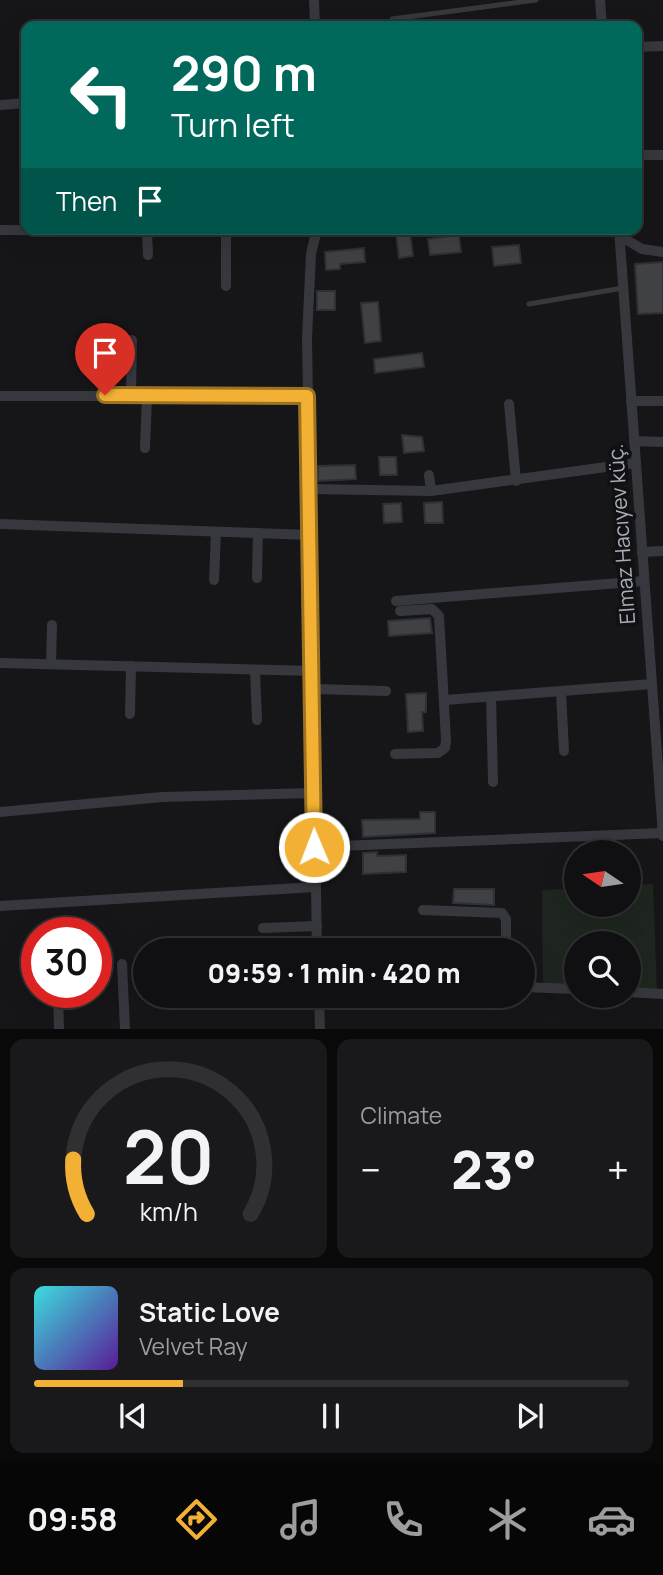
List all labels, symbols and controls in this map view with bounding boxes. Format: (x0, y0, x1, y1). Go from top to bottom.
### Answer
text: 290 m (171, 39, 317, 106)
icon: left (56, 49, 147, 140)
text: Turn left (171, 103, 295, 147)
icon: arrive (131, 182, 169, 220)
text: Then (56, 183, 117, 219)
pin (75, 323, 135, 395)
icon: arrive (86, 334, 124, 372)
street label: Elmaz Hacıyev küç. (601, 443, 641, 625)
position arrow (277, 810, 351, 884)
north arrow (564, 840, 640, 917)
map controls (564, 840, 641, 1008)
speed limit sign: 30 (21, 917, 112, 1008)
button: search (564, 931, 641, 1008)
text: 09:59 · 1 min · 420 m (207, 955, 461, 991)
text: Climate (361, 1099, 442, 1131)
text: 20 (123, 1107, 214, 1207)
text: 23° (451, 1134, 537, 1205)
text: − (361, 1143, 381, 1195)
text: + (607, 1143, 629, 1195)
text: km/h (139, 1194, 197, 1229)
text: Static Love (139, 1294, 280, 1330)
text: Velvet Ray (139, 1330, 248, 1362)
icon: previous (114, 1397, 152, 1435)
icon: pause (312, 1397, 350, 1435)
icon: next (511, 1397, 549, 1435)
icon: directions (172, 1495, 221, 1544)
icon: music (276, 1495, 325, 1544)
icon: phone (379, 1495, 428, 1544)
icon: climate (483, 1495, 532, 1544)
icon: car (587, 1495, 636, 1544)
text: 09:58 (27, 1497, 118, 1541)

